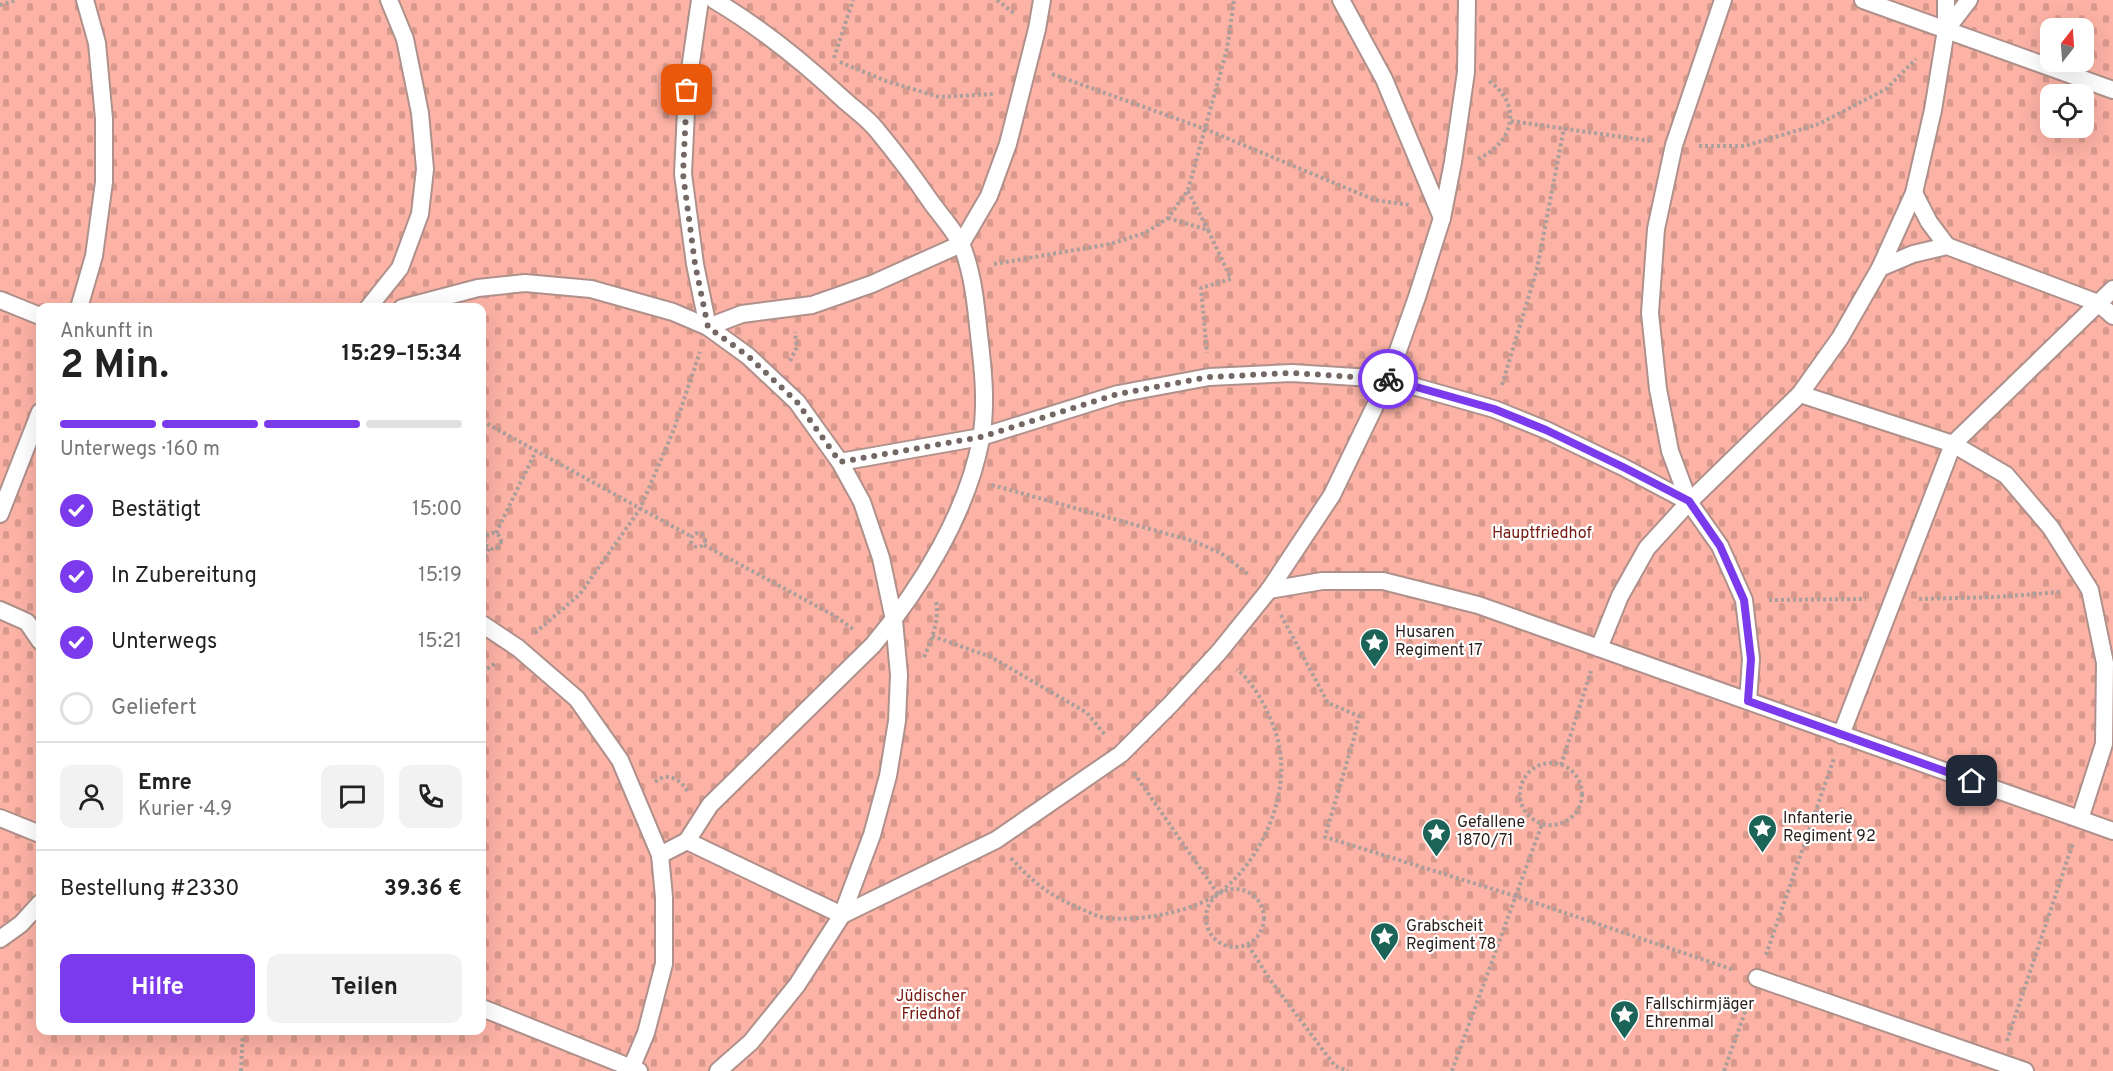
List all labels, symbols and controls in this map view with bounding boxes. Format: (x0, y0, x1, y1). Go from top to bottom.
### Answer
north arrow (2040, 18, 2094, 72)
map controls (2040, 18, 2094, 138)
pin (661, 64, 712, 115)
icon: bag (670, 73, 703, 106)
button: locate (2040, 84, 2094, 138)
text: Ankunft in (60, 319, 153, 345)
text: 15:29–15:34 (342, 341, 462, 368)
text: 2 Min. (60, 343, 169, 392)
courier (1358, 349, 1418, 409)
icon: bike (1372, 363, 1405, 396)
text: Unterwegs · 160 m (60, 437, 220, 463)
icon: check (60, 494, 93, 527)
text: Bestätigt (111, 497, 201, 524)
text: 15:00 (412, 497, 462, 523)
park label: Hauptfriedhof (1492, 524, 1593, 544)
icon: check (60, 560, 93, 593)
text: In Zubereitung (111, 563, 257, 590)
text: 15:19 (418, 563, 462, 589)
place label: Husaren Regiment 17 (1395, 623, 1483, 661)
icon: check (60, 626, 93, 659)
place icon: Husaren Regiment 17 (1358, 626, 1390, 668)
text: Unterwegs (111, 629, 217, 656)
text: 15:21 (418, 629, 462, 655)
text: Geliefert (111, 695, 197, 722)
pin (1946, 755, 1997, 806)
icon: home (1955, 764, 1988, 797)
button: person (60, 765, 123, 828)
button: chat (321, 765, 384, 828)
button: phone (399, 765, 462, 828)
text: Emre (138, 770, 192, 797)
text: Kurier · 4.9 (138, 797, 232, 823)
place label: Infanterie Regiment 92 (1783, 809, 1876, 847)
place icon: Infanterie Regiment 92 (1746, 812, 1778, 854)
place label: Gefallene 1870/71 (1457, 813, 1525, 851)
place icon: Gefallene 1870/71 (1420, 816, 1452, 858)
text: Bestellung #2330 (60, 876, 240, 903)
text: 39.36 € (384, 876, 462, 903)
place label: Grabscheit Regiment 78 (1406, 917, 1496, 955)
place icon: Grabscheit Regiment 78 (1369, 920, 1401, 962)
button: Hilfe (60, 954, 255, 1023)
button: Teilen (267, 954, 462, 1023)
park label: Jüdischer Friedhof (896, 987, 966, 1025)
place label: Fallschirmjäger Ehrenmal (1645, 995, 1755, 1033)
place icon: Fallschirmjäger Ehrenmal (1608, 998, 1640, 1040)

